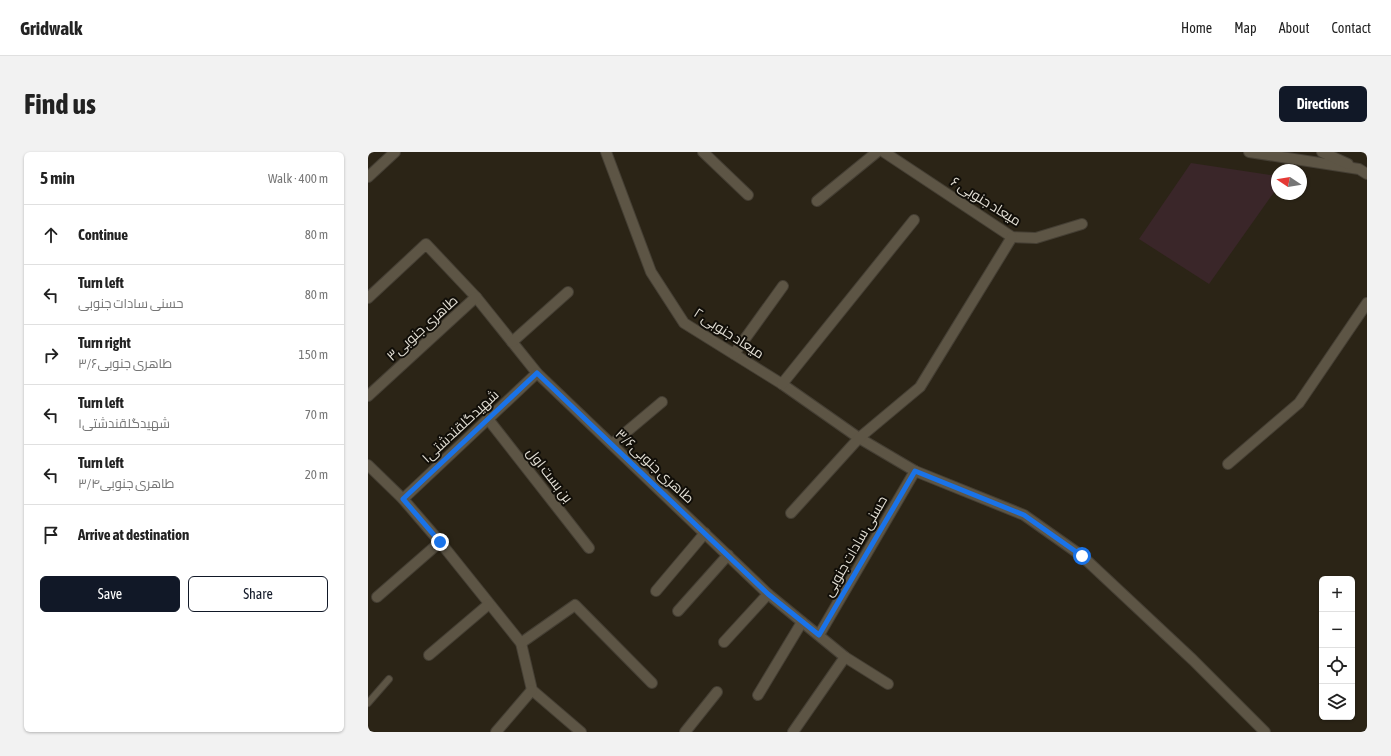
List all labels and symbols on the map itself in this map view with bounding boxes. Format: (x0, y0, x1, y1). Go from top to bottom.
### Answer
north arrow (1271, 164, 1307, 200)
street label: میعاد جنوبی ۶ (948, 173, 1024, 229)
street label: طاهری جنوبی۳ (383, 292, 461, 364)
street label: میعاد جنوبی ۲ (691, 304, 767, 362)
street label: شهیدگلقندشتی۱ (418, 386, 502, 466)
street label: طاهری جنوبی۳/۶ (612, 426, 698, 506)
street label: بن بست اول (523, 444, 576, 506)
street label: حسنی سادات جنوبی (820, 493, 890, 599)
route end (431, 533, 449, 551)
route start (1073, 547, 1091, 565)

